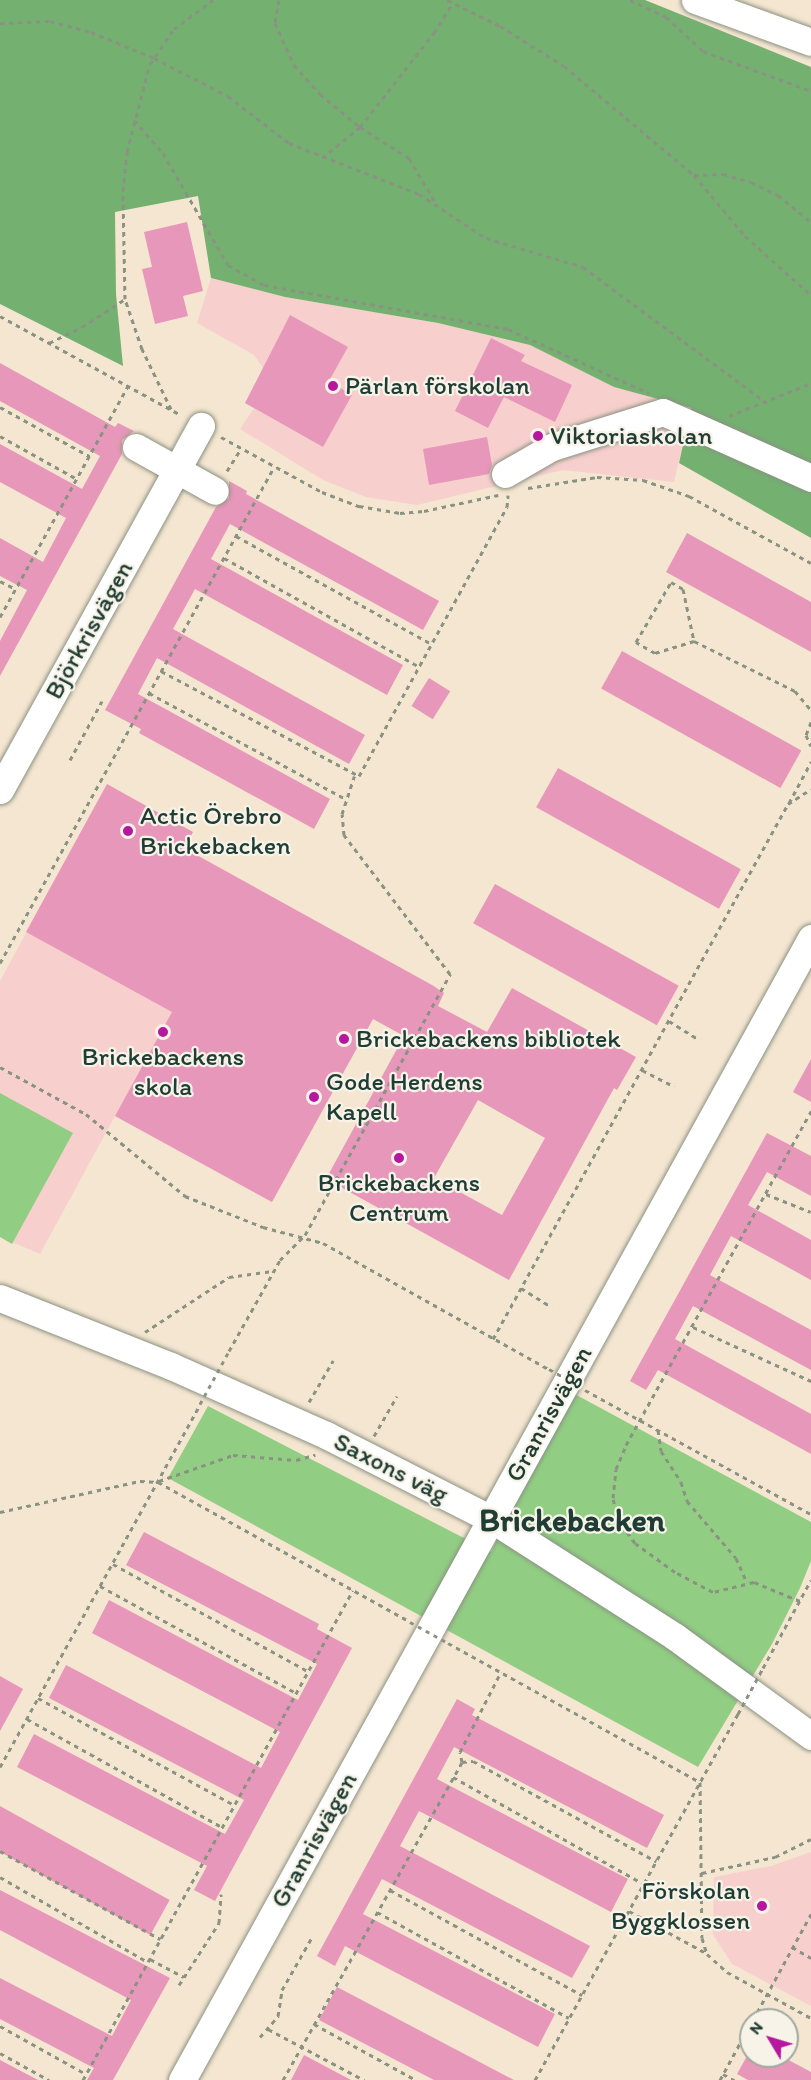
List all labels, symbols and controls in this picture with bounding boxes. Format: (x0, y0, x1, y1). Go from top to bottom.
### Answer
place label: Pärlan förskolan (345, 370, 530, 402)
marker: Pärlan förskolan (326, 379, 340, 393)
place label: Viktoriaskolan (550, 420, 712, 452)
marker: Viktoriaskolan (531, 429, 545, 443)
street label: Björkrisvägen (38, 555, 140, 705)
place label: Actic Örebro Brickebacken (140, 800, 291, 862)
marker: Actic Örebro Brickebacken (121, 824, 135, 838)
place label: Brickebackens bibliotek (356, 1023, 621, 1055)
marker: Brickebackens skola (156, 1025, 170, 1039)
marker: Brickebackens bibliotek (337, 1032, 351, 1046)
place label: Brickebackens skola (82, 1041, 244, 1102)
place label: Gode Herdens Kapell (326, 1066, 483, 1128)
marker: Gode Herdens Kapell (307, 1090, 321, 1104)
marker: Brickebackens Centrum (392, 1151, 406, 1165)
place label: Brickebackens Centrum (318, 1167, 480, 1228)
street label: Granrisvägen (499, 1341, 599, 1487)
street label: Saxons väg (329, 1426, 453, 1510)
district label: Brickebacken (479, 1501, 665, 1539)
street label: Granrisvägen (264, 1767, 364, 1913)
place label: Förskolan Byggklossen (611, 1875, 750, 1936)
marker: Förskolan Byggklossen (755, 1899, 769, 1913)
north arrow (739, 2008, 799, 2068)
text: N (745, 2018, 767, 2038)

